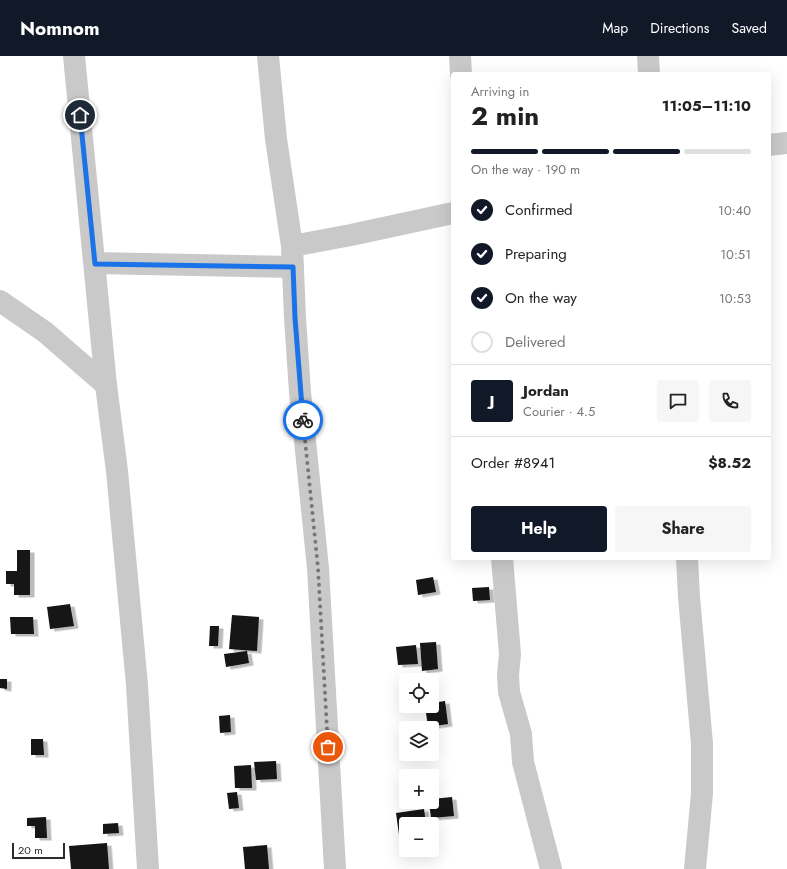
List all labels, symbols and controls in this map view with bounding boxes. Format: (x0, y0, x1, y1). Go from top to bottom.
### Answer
text: Nomnom (20, 15, 100, 42)
text: Map (602, 18, 628, 38)
text: Directions (650, 18, 710, 38)
text: Saved (732, 18, 767, 38)
text: Arriving in (471, 82, 529, 101)
text: 11:05–11:10 (662, 95, 751, 117)
text: 2 min (471, 97, 539, 135)
pin (63, 98, 97, 132)
icon: home (69, 104, 91, 126)
text: On the way · 190 m (471, 160, 580, 179)
icon: check (471, 199, 493, 221)
text: Confirmed (505, 199, 573, 221)
text: 10:40 (718, 201, 751, 220)
icon: check (471, 243, 493, 265)
text: Preparing (505, 243, 567, 265)
text: 10:51 (720, 245, 751, 264)
icon: check (471, 287, 493, 309)
text: On the way (505, 287, 577, 309)
text: 10:53 (719, 289, 751, 308)
text: Delivered (505, 331, 566, 353)
text: Jordan (523, 380, 569, 402)
button: chat (657, 380, 699, 422)
button: phone (709, 380, 751, 422)
text: J (490, 390, 494, 412)
courier (283, 400, 323, 440)
text: Courier · 4.5 (523, 402, 595, 421)
icon: bike (292, 409, 314, 431)
text: Order #8941 (471, 452, 555, 474)
text: $8.52 (708, 452, 751, 474)
button: Help (471, 506, 607, 552)
button: Share (615, 506, 751, 552)
map controls (399, 673, 439, 857)
button: locate (399, 673, 439, 713)
button: layers (399, 721, 439, 761)
pin (311, 730, 345, 764)
icon: bag (317, 736, 339, 758)
button: + (399, 769, 439, 809)
button: − (399, 817, 439, 857)
scale bar (12, 841, 65, 860)
text: 20 m (18, 842, 43, 858)

